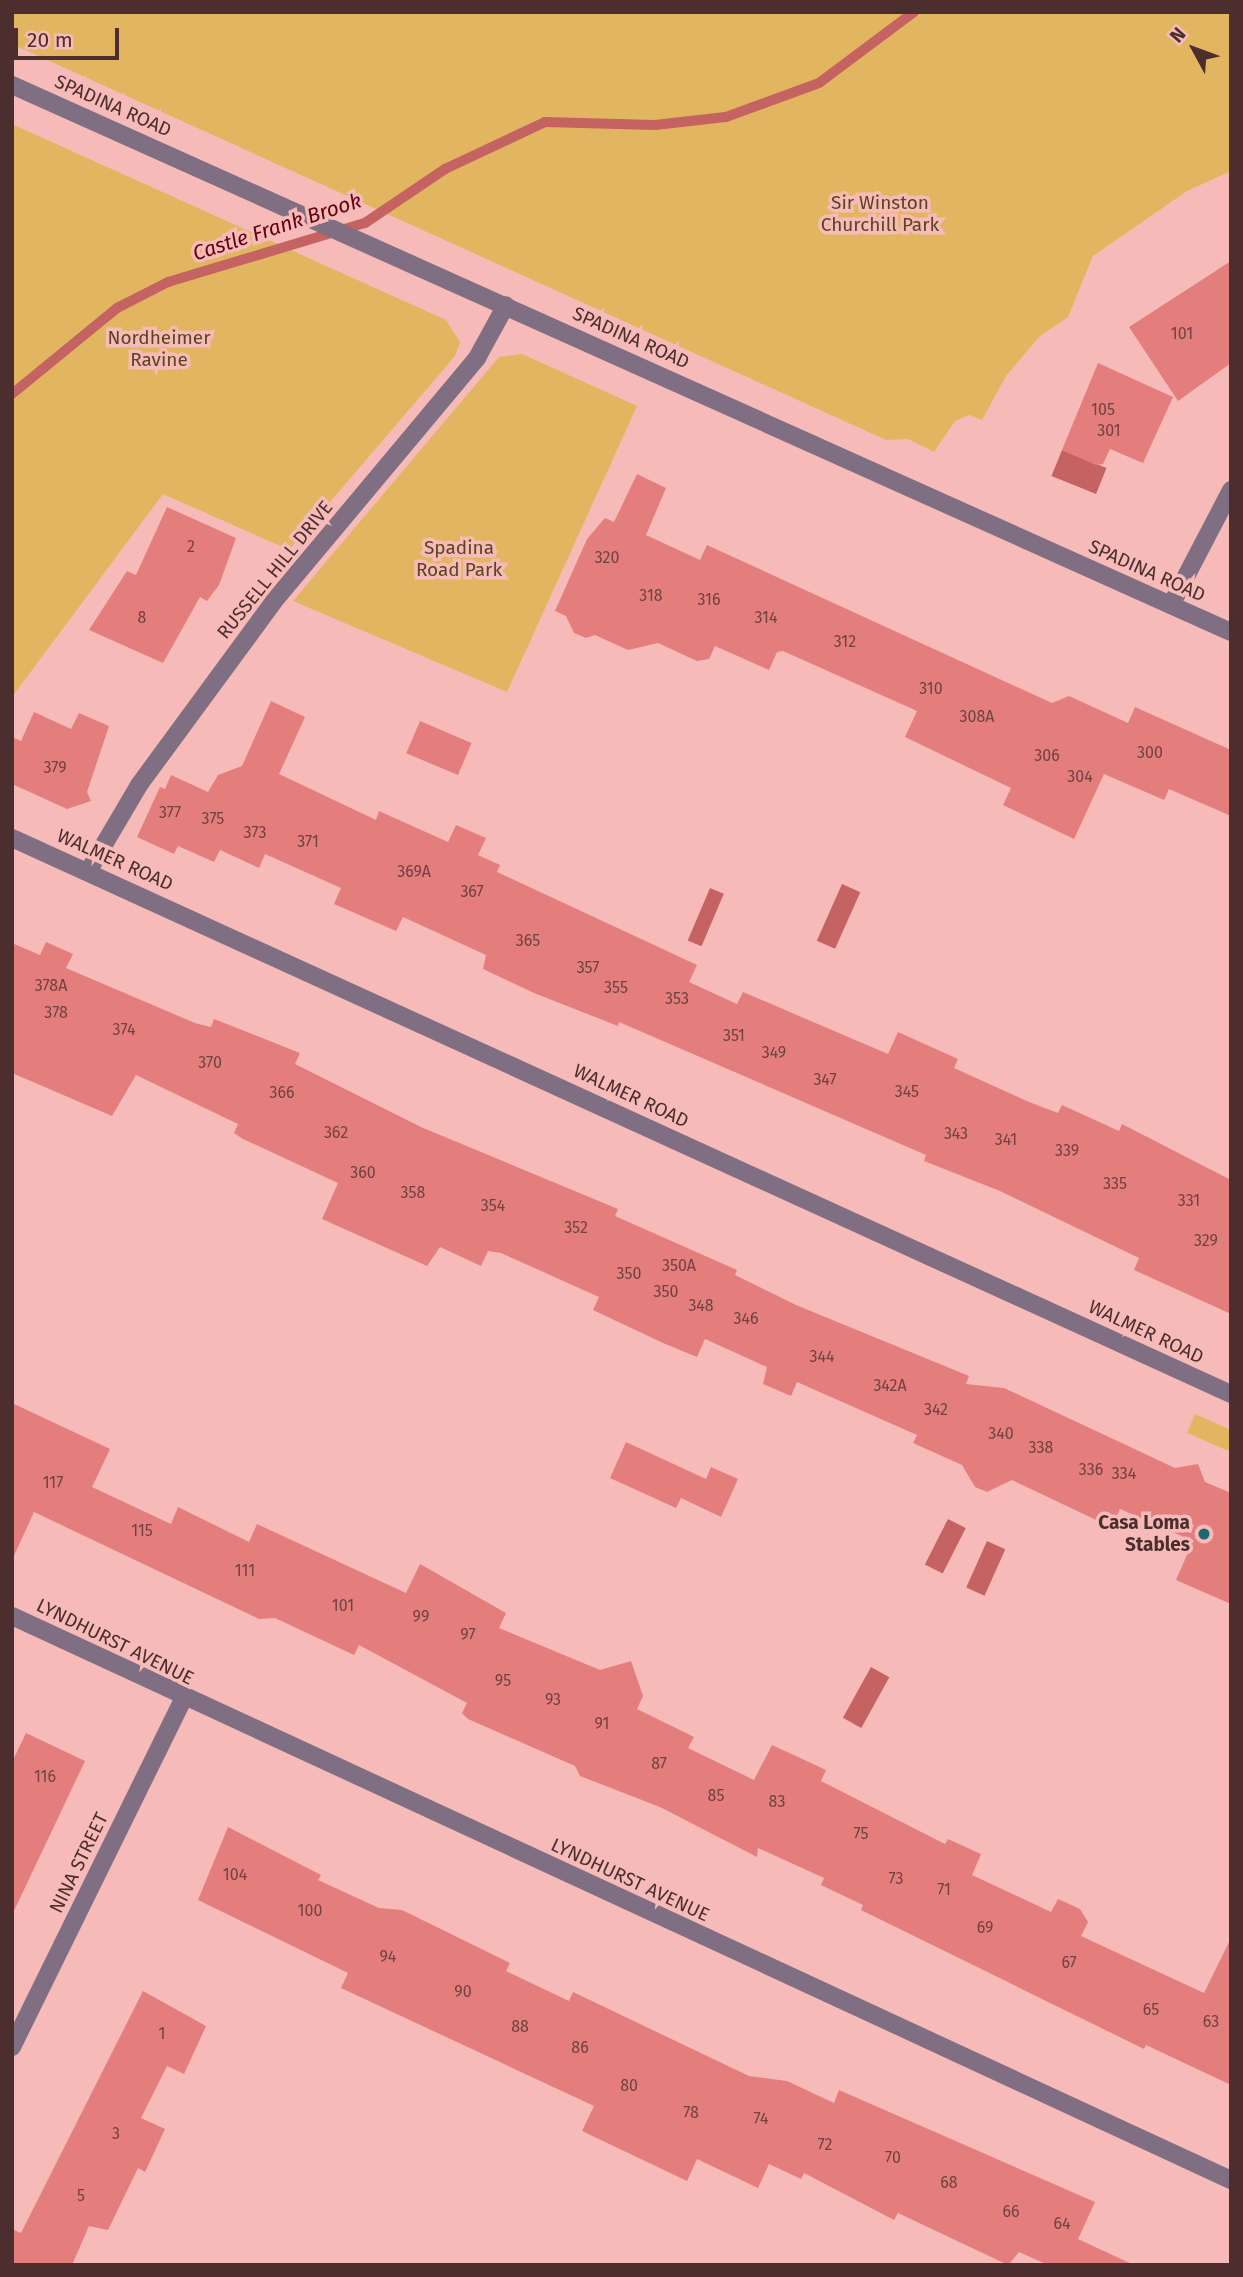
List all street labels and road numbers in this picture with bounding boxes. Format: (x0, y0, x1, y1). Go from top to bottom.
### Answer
street label: SPADINA ROAD (51, 70, 175, 142)
street label: SPADINA ROAD (569, 302, 693, 374)
street label: RUSSELL HILL DRIVE (212, 496, 338, 644)
street label: SPADINA ROAD (1085, 535, 1209, 607)
street label: WALMER ROAD (53, 824, 177, 896)
street label: WALMER ROAD (570, 1059, 692, 1133)
street label: WALMER ROAD (1085, 1295, 1207, 1369)
street label: LYNDHURST AVENUE (33, 1594, 197, 1690)
street label: NINA STREET (45, 1809, 113, 1917)
street label: LYNDHURST AVENUE (547, 1833, 713, 1927)

